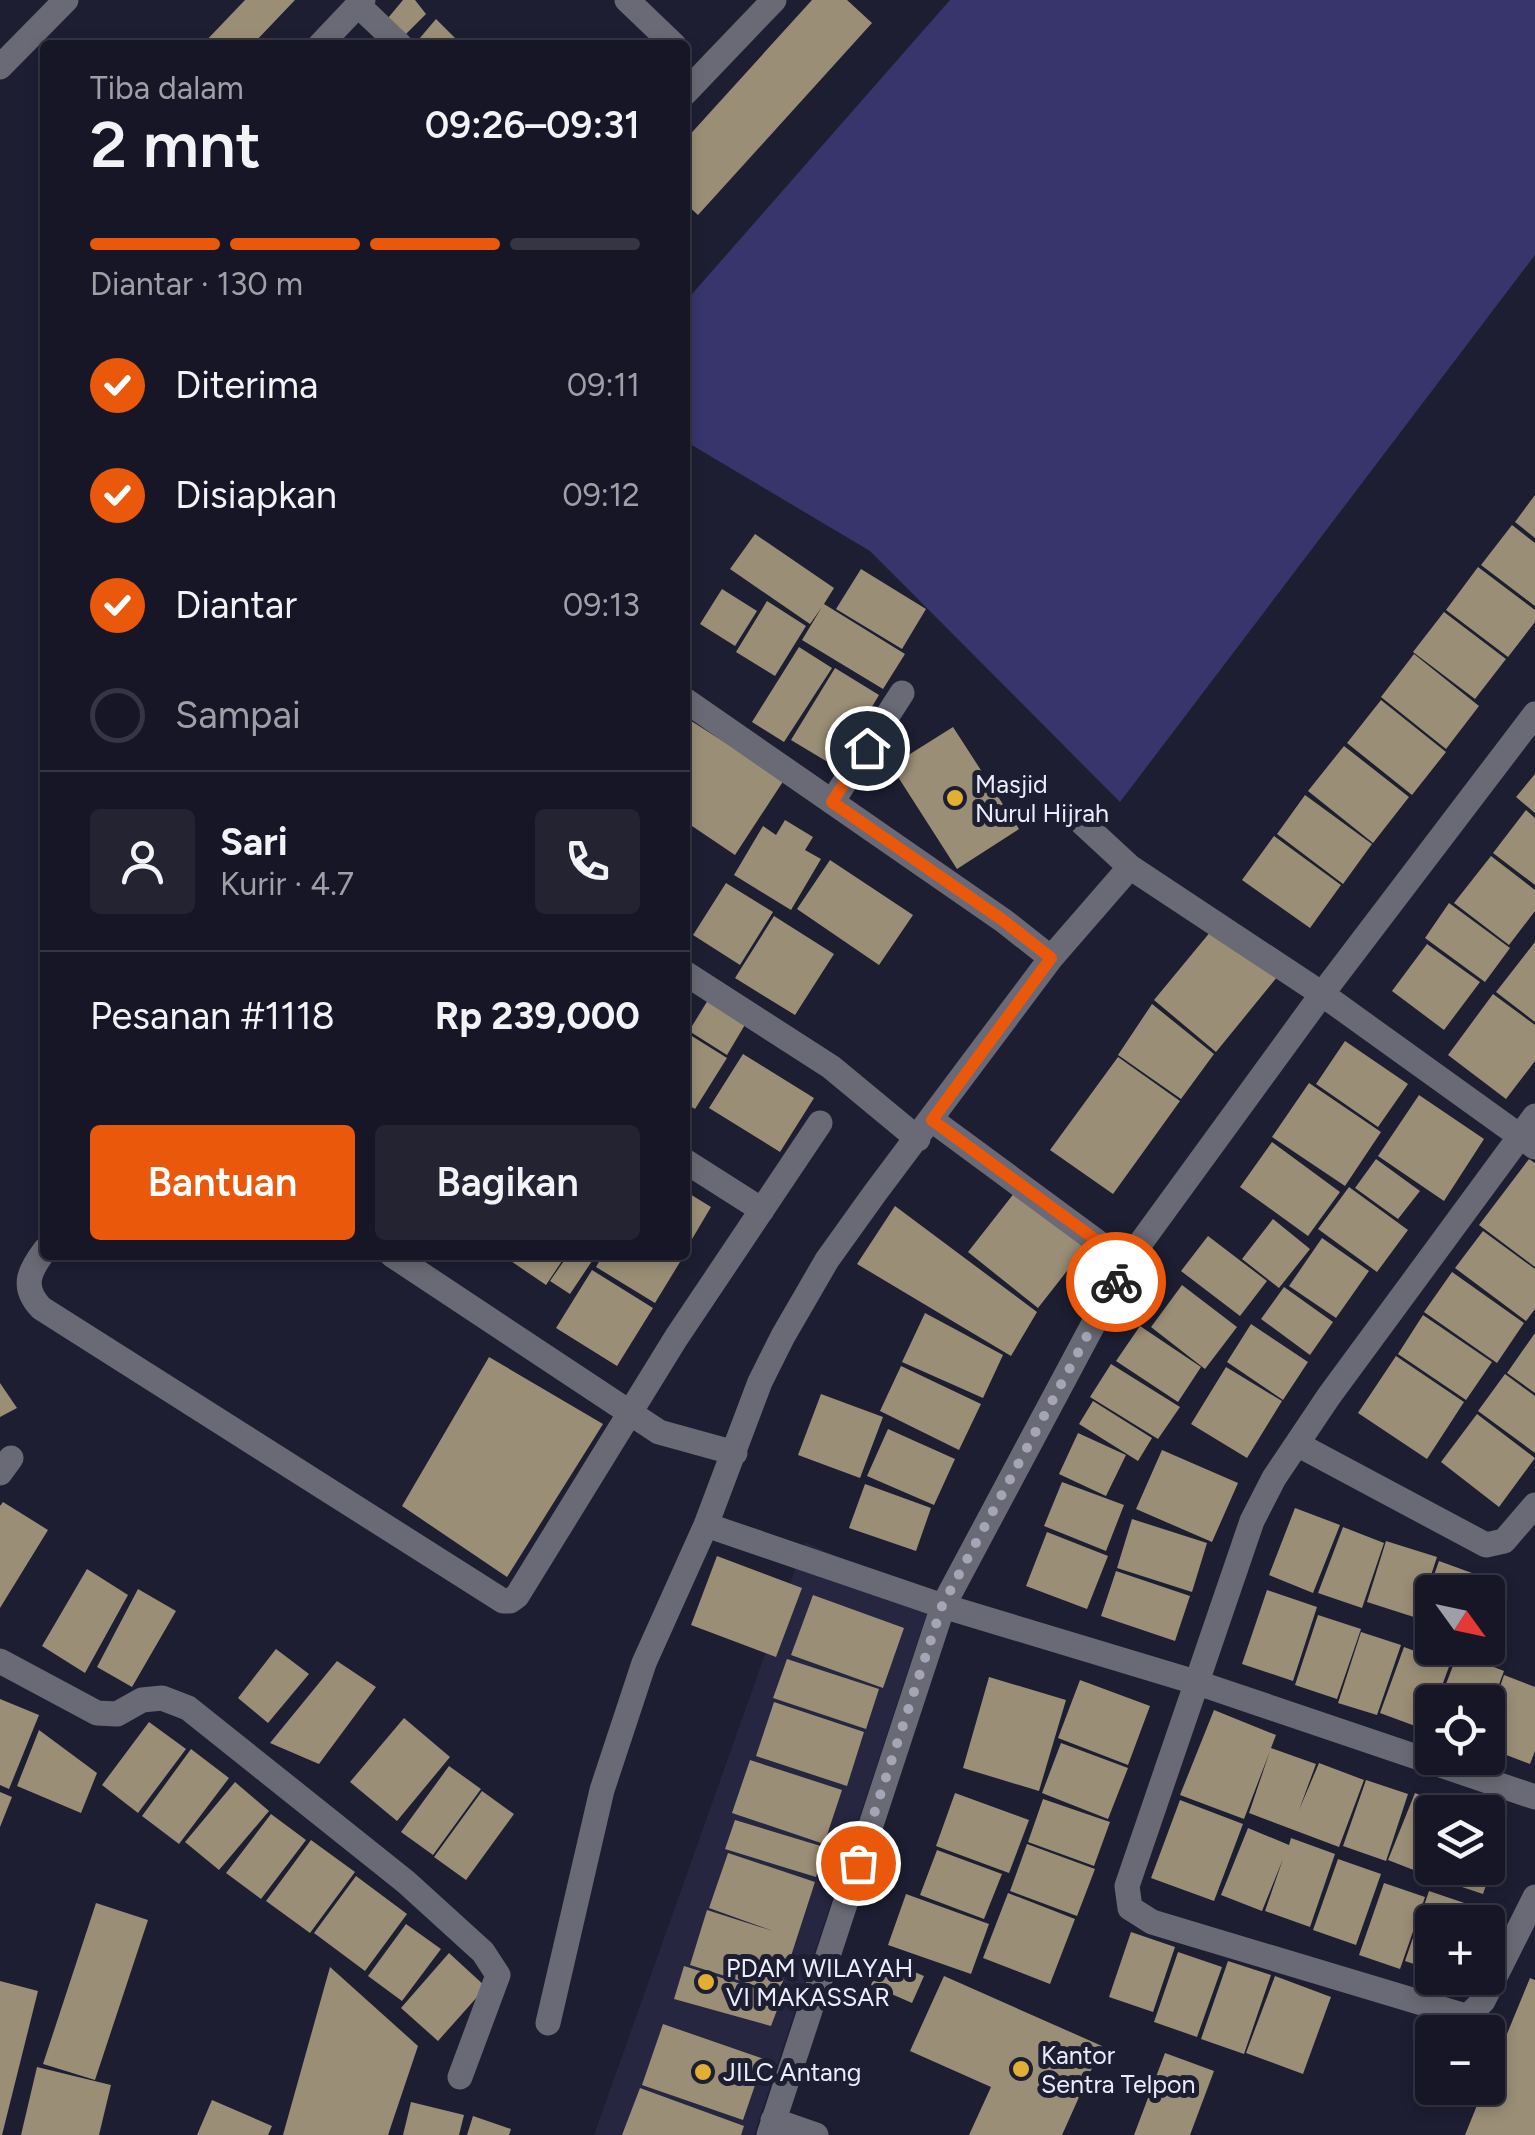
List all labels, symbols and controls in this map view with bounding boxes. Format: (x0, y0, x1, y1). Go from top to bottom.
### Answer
text: Tiba dalam (90, 69, 244, 107)
text: 09:26–09:31 (425, 102, 640, 148)
text: 2 mnt (90, 105, 261, 183)
text: Diantar · 130 m (90, 265, 303, 303)
icon: check (90, 358, 145, 413)
text: Diterima (175, 362, 318, 408)
text: 09:11 (567, 366, 640, 404)
icon: check (90, 468, 145, 523)
text: Disiapkan (175, 472, 337, 518)
text: 09:12 (562, 476, 640, 514)
icon: check (90, 578, 145, 633)
text: Diantar (175, 582, 297, 628)
text: 09:13 (563, 586, 640, 624)
text: Sampai (175, 692, 301, 738)
pin (825, 706, 910, 791)
icon: home (840, 721, 895, 776)
place label: Masjid Nurul Hijrah (975, 769, 1109, 828)
marker: Masjid Nurul Hijrah (944, 787, 966, 809)
button: person (90, 809, 195, 914)
button: phone (535, 809, 640, 914)
text: Sari (220, 819, 288, 865)
text: Kurir · 4.7 (220, 865, 354, 903)
text: Pesanan #1118 (90, 993, 335, 1039)
text: Rp 239,000 (435, 993, 640, 1039)
button: Bantuan (90, 1125, 355, 1240)
button: Bagikan (375, 1125, 640, 1240)
courier (1066, 1232, 1166, 1332)
icon: bike (1089, 1255, 1144, 1310)
north arrow (1415, 1575, 1505, 1665)
map controls (1415, 1575, 1505, 2105)
button: locate (1415, 1685, 1505, 1775)
button: layers (1415, 1795, 1505, 1885)
pin (816, 1821, 901, 1906)
icon: bag (831, 1836, 886, 1891)
button: + (1415, 1905, 1505, 1995)
place label: PDAM WILAYAH VI MAKASSAR (726, 1953, 913, 2012)
marker: PDAM WILAYAH VI MAKASSAR (695, 1971, 717, 1993)
button: − (1415, 2015, 1505, 2105)
place label: Kantor Sentra Telpon (1041, 2040, 1195, 2099)
place label: JILC Antang (723, 2057, 862, 2087)
marker: Kantor Sentra Telpon (1010, 2058, 1032, 2080)
marker: JILC Antang (692, 2061, 714, 2083)

